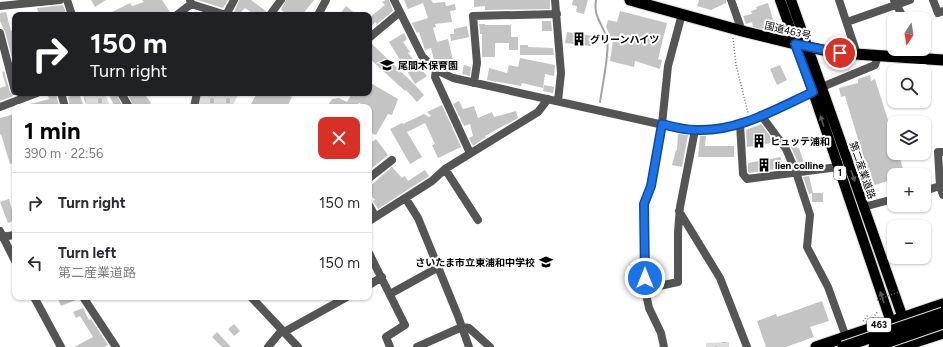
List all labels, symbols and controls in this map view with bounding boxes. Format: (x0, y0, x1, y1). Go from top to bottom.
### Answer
north arrow (887, 12, 931, 56)
map controls (887, 12, 931, 264)
street label: 国道463号 (763, 19, 812, 42)
text: 150 m (90, 26, 167, 60)
icon: right (24, 28, 76, 80)
building icon: グリーンハイツ (571, 31, 587, 47)
place label: グリーンハイツ (590, 33, 659, 46)
pin (823, 36, 857, 70)
icon: arrive (829, 42, 851, 64)
school or university icon: 尾間木保育園 (379, 57, 395, 73)
place label: 尾間木保育園 (398, 59, 458, 72)
text: Turn right (90, 60, 167, 82)
button: search (887, 64, 931, 108)
one-way arrow (819, 114, 825, 126)
text: 1 min (24, 116, 81, 145)
button: layers (887, 116, 931, 160)
button: close (318, 117, 360, 159)
building icon: ヒュッテ浦和 (751, 133, 767, 149)
place label: ヒュッテ浦和 (770, 135, 830, 148)
street label: 第二産業道路 (847, 140, 878, 201)
text: 390 m · 22:56 (24, 146, 103, 161)
building icon: lien colline (756, 157, 772, 173)
place label: lien colline (775, 159, 824, 172)
road number: 1 (834, 166, 846, 180)
button: + (887, 168, 931, 212)
one-way arrow (850, 171, 856, 183)
icon: right (24, 192, 46, 214)
text: Turn right (58, 194, 126, 212)
text: 150 m (319, 194, 360, 212)
button: − (887, 220, 931, 264)
text: Turn left (58, 244, 116, 262)
icon: left (24, 252, 46, 274)
text: 150 m (319, 254, 360, 272)
school or university icon: さいたま市立東浦和中学校 (538, 254, 554, 270)
place label: さいたま市立東浦和中学校 (415, 256, 535, 269)
position arrow (624, 257, 666, 299)
text: 第二産業道路 (58, 265, 136, 280)
one-way arrow (879, 291, 885, 303)
road number: 463 (867, 318, 891, 332)

